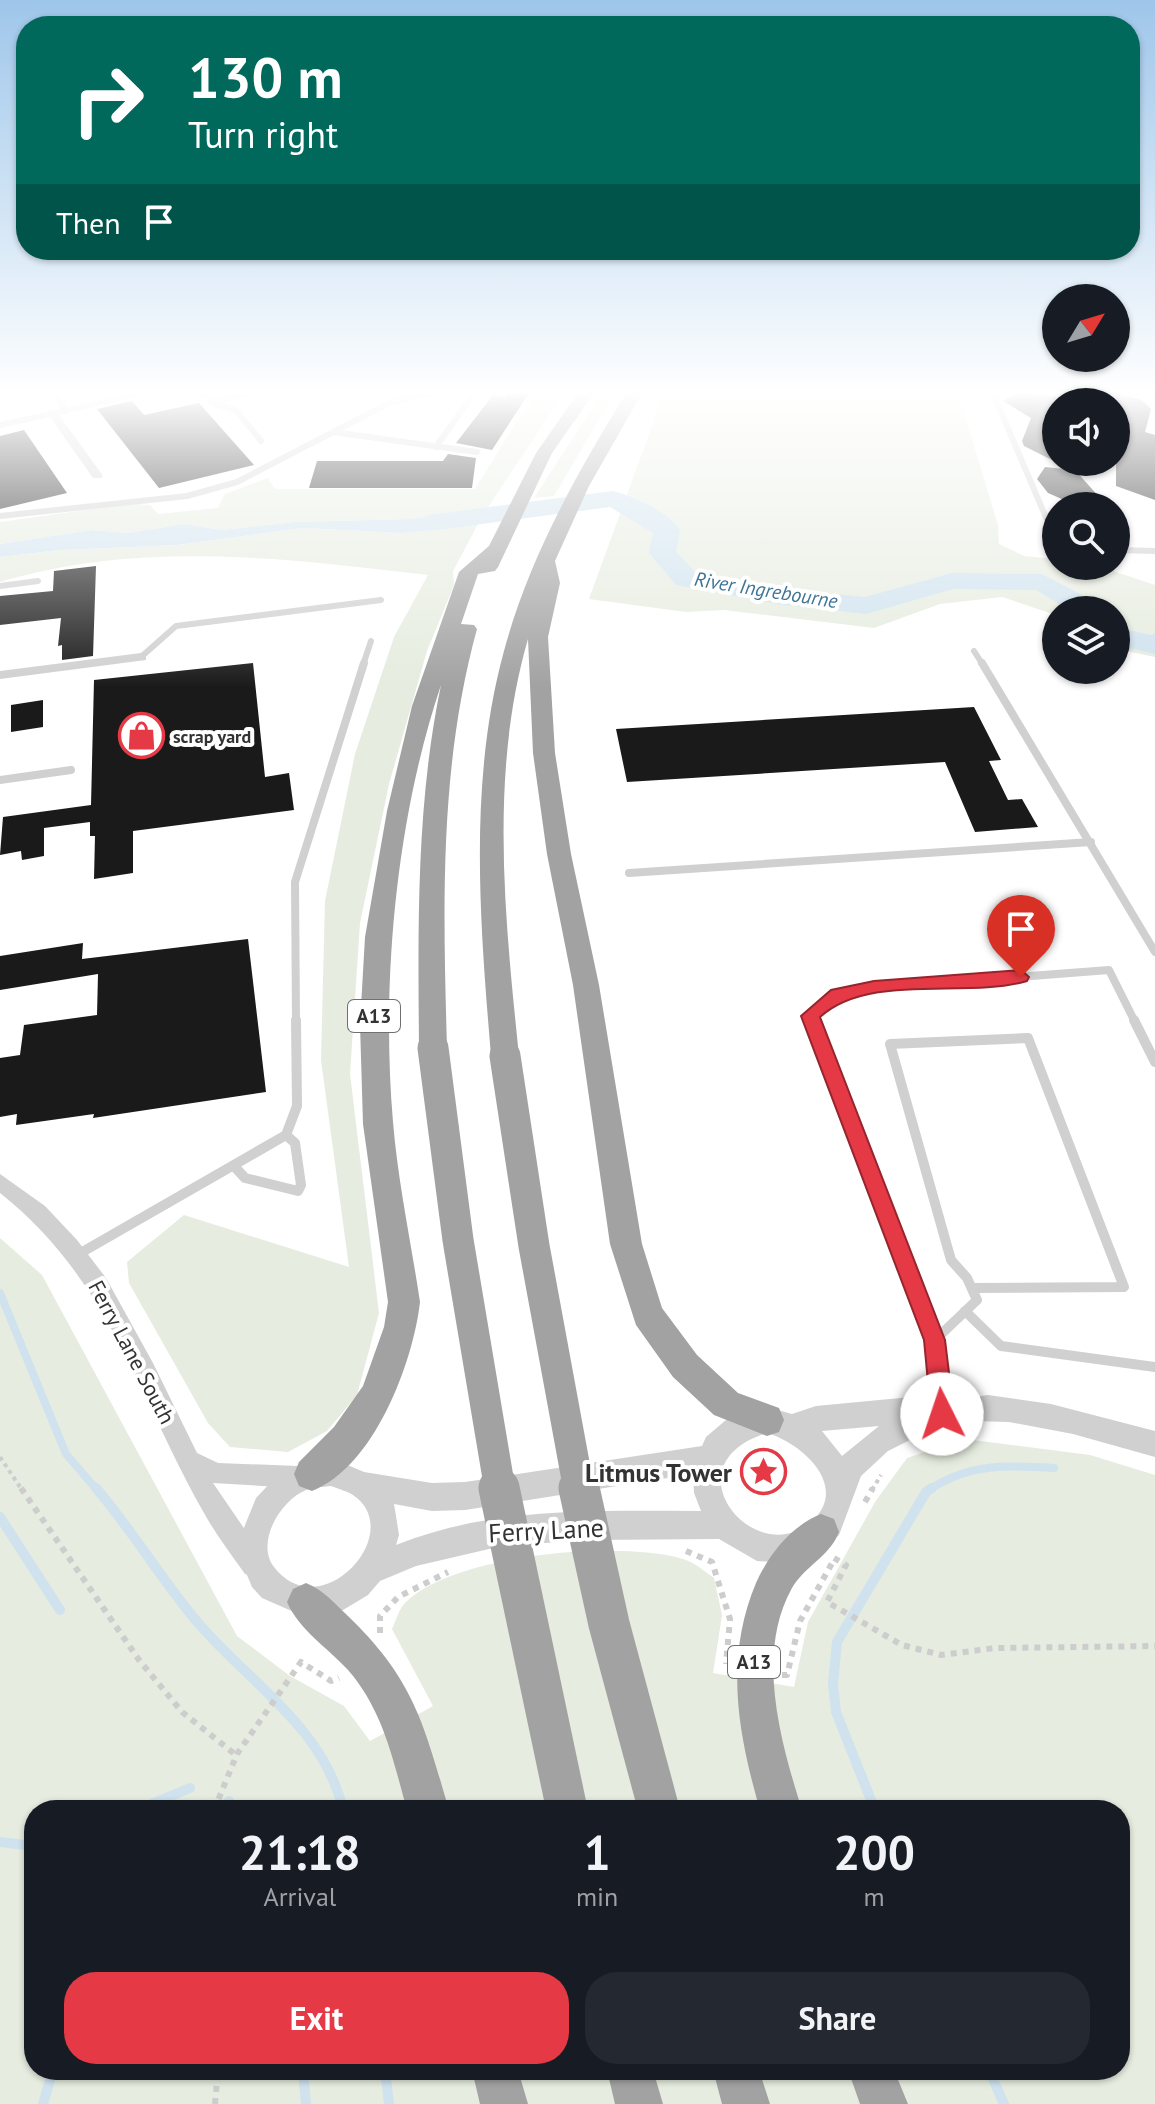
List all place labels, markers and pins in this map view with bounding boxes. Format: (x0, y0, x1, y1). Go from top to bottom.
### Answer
shop icon: scrap yard (118, 712, 166, 760)
place label: scrap yard (173, 725, 251, 748)
pin (987, 895, 1055, 977)
place icon: Litmus Tower (739, 1448, 787, 1496)
place label: Litmus Tower (585, 1456, 733, 1489)

